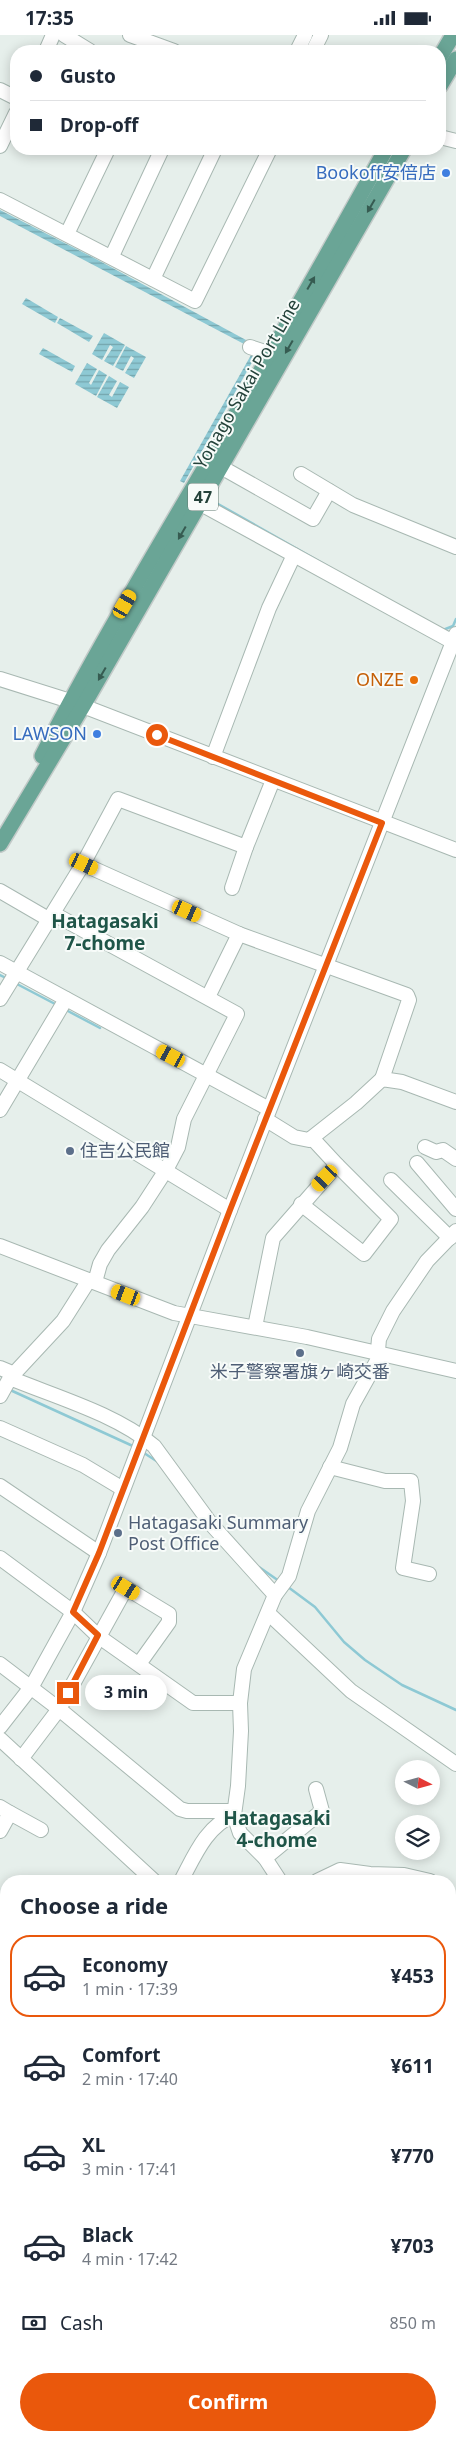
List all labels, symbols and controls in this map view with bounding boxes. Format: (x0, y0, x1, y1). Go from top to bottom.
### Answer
text: 17:35 (25, 5, 74, 31)
text: Gusto (60, 63, 116, 89)
text: Drop-off (60, 112, 139, 138)
place label: Bookoff安倍店 (316, 160, 436, 184)
marker: Bookoff安倍店 (440, 167, 452, 179)
one-way arrow (366, 200, 375, 213)
one-way arrow (307, 275, 315, 290)
street label: Yonago Sakai Port Line (188, 294, 305, 473)
one-way arrow (285, 340, 294, 354)
road number: 47 (188, 483, 218, 511)
one-way arrow (178, 526, 186, 541)
car (111, 587, 138, 621)
place label: ONZE (356, 667, 404, 691)
one-way arrow (97, 668, 106, 681)
marker: ONZE (408, 674, 420, 686)
place label: LAWSON (12, 721, 87, 745)
route start (146, 724, 168, 746)
marker: LAWSON (91, 728, 103, 740)
car (67, 851, 100, 877)
car (170, 898, 203, 924)
district label: Hatagasaki 7-chome (51, 908, 159, 956)
car (154, 1042, 187, 1070)
place label: 住吉公民館 (80, 1138, 170, 1162)
marker: 住吉公民館 (64, 1145, 76, 1157)
car (309, 1162, 340, 1194)
car (109, 1283, 142, 1307)
marker: 米子警察署旗ヶ崎交番 (294, 1347, 306, 1359)
place label: 米子警察署旗ヶ崎交番 (210, 1359, 390, 1383)
place label: Hatagasaki Summary Post Office (128, 1510, 309, 1555)
marker: Hatagasaki Summary Post Office (112, 1527, 124, 1539)
car (109, 1574, 142, 1602)
callout: 3 min (86, 1675, 168, 1711)
text: 3 min (104, 1681, 148, 1703)
route end (57, 1682, 79, 1704)
north arrow (395, 1760, 440, 1805)
map controls (395, 1760, 440, 1860)
district label: Hatagasaki 4-chome (223, 1805, 331, 1853)
button: layers (395, 1815, 440, 1860)
text: Choose a ride (20, 1890, 168, 1920)
text: Economy (82, 1952, 168, 1978)
icon: car (22, 1954, 67, 1999)
text: ¥453 (391, 1963, 434, 1989)
text: 1 min · 17:39 (82, 1978, 178, 2000)
text: Comfort (82, 2042, 161, 2068)
icon: car (22, 2044, 67, 2089)
text: ¥611 (391, 2053, 434, 2079)
text: 2 min · 17:40 (82, 2068, 178, 2090)
text: XL (82, 2132, 105, 2158)
icon: car (22, 2134, 67, 2179)
text: ¥770 (391, 2143, 434, 2169)
text: 3 min · 17:41 (82, 2158, 178, 2180)
text: Black (82, 2222, 133, 2248)
icon: car (22, 2224, 67, 2269)
text: ¥703 (391, 2233, 434, 2259)
text: 4 min · 17:42 (82, 2248, 178, 2270)
icon: cash (20, 2309, 48, 2337)
text: Cash (60, 2310, 104, 2336)
text: 850 m (389, 2312, 436, 2334)
button: Confirm (20, 2373, 436, 2431)

